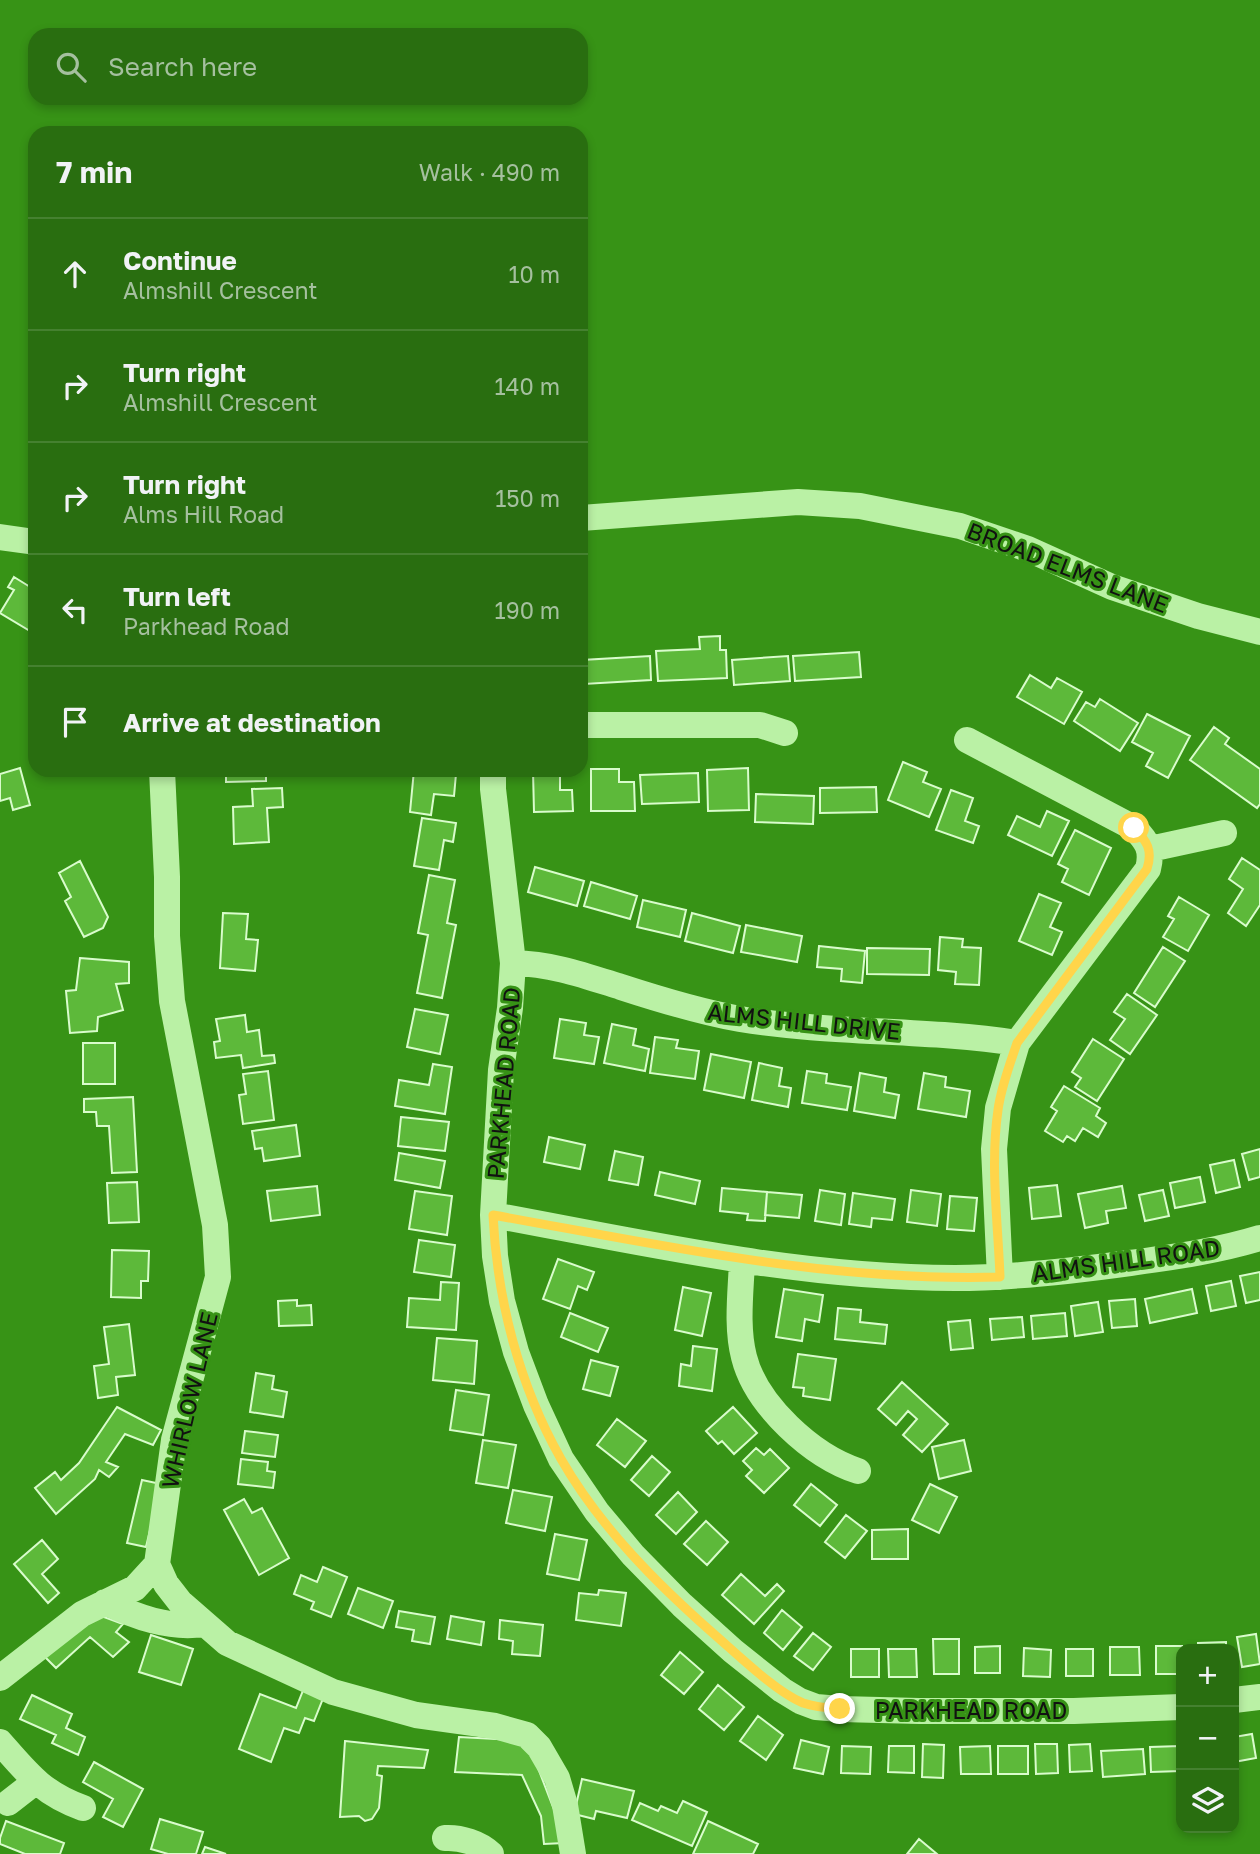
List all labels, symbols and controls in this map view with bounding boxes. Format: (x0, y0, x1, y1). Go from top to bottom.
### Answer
search box (28, 28, 588, 105)
icon: search (52, 48, 90, 86)
text: Search here (108, 51, 257, 82)
text: 7 min (56, 154, 132, 190)
text: Walk · 490 m (419, 158, 560, 186)
text: Continue (123, 245, 237, 276)
icon: ahead (56, 255, 94, 293)
text: 10 m (508, 260, 560, 288)
text: Almshill Crescent (123, 276, 318, 304)
text: Turn right (123, 357, 246, 388)
icon: right (56, 367, 94, 405)
text: 140 m (494, 372, 560, 400)
text: Almshill Crescent (123, 388, 318, 416)
text: Turn right (123, 469, 246, 500)
icon: right (56, 479, 94, 517)
text: 150 m (495, 484, 560, 512)
text: Alms Hill Road (123, 500, 284, 528)
street label: BROAD ELMS LANE (964, 516, 1172, 618)
text: Turn left (123, 581, 231, 612)
icon: left (56, 591, 94, 629)
text: 190 m (495, 596, 560, 624)
text: Parkhead Road (123, 612, 290, 640)
icon: arrive (56, 703, 94, 741)
text: Arrive at destination (123, 707, 381, 738)
route start (1118, 812, 1149, 843)
street label: PARKHEAD ROAD (481, 986, 525, 1180)
street label: ALMS HILL DRIVE (706, 997, 902, 1045)
street label: ALMS HILL ROAD (1030, 1233, 1222, 1287)
street label: WHIRLOW LANE (155, 1309, 223, 1491)
map controls (1176, 1644, 1239, 1833)
button: + (1176, 1644, 1239, 1707)
route end (824, 1693, 855, 1724)
street label: PARKHEAD ROAD (875, 1696, 1067, 1724)
button: − (1176, 1707, 1239, 1770)
button: layers (1176, 1770, 1239, 1833)

